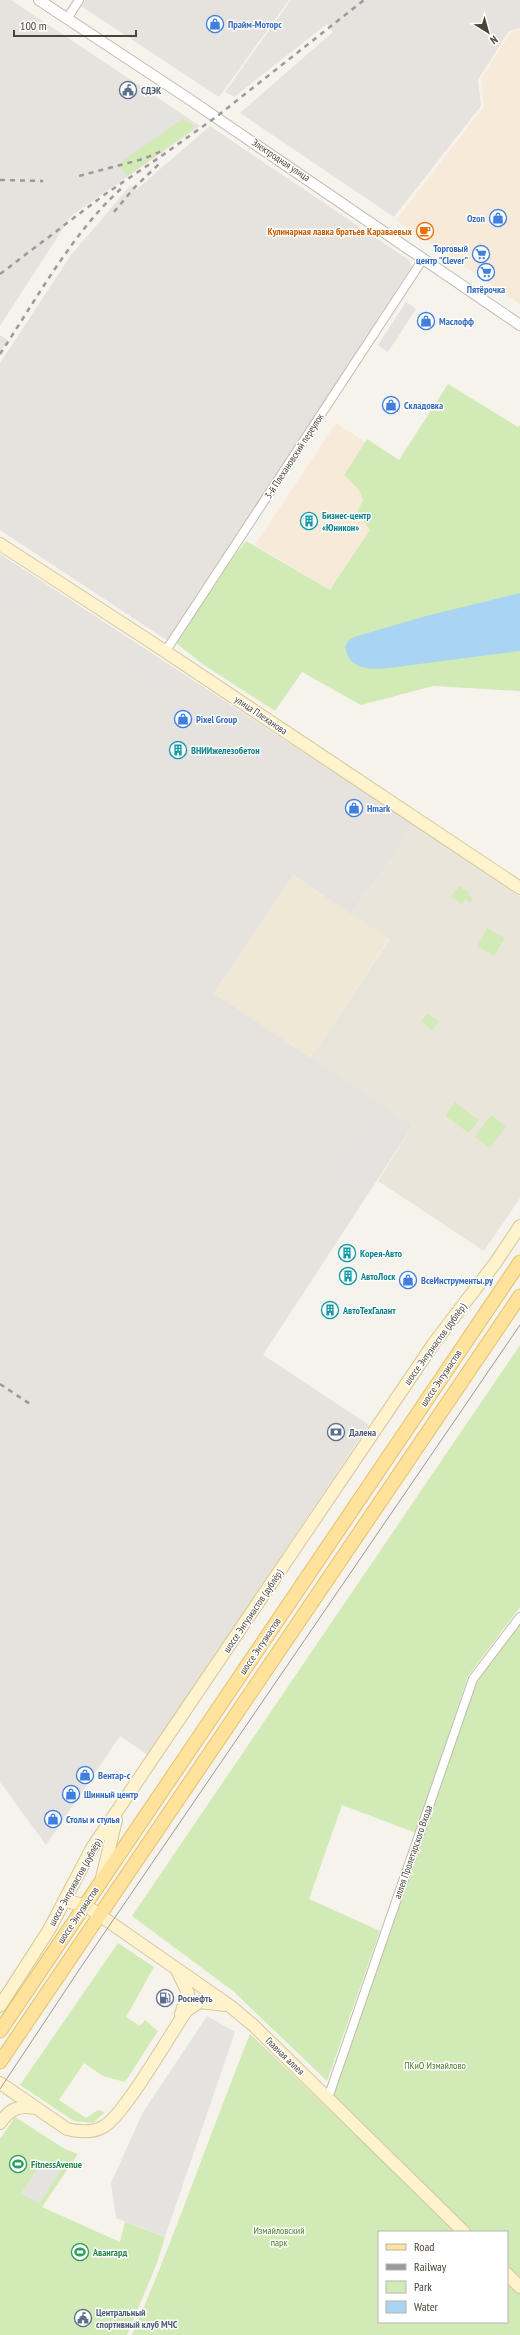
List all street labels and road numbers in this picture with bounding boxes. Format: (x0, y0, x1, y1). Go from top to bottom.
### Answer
street label: Электродная улица (249, 136, 313, 184)
street label: 3-й Плехановский переулок (262, 411, 326, 501)
street label: улица Плеханова (232, 693, 290, 737)
street label: шоссе Энтузиастов (дублёр) (401, 1301, 469, 1387)
street label: шоссе Энтузиастов (418, 1347, 464, 1409)
street label: шоссе Энтузиастов (дублёр) (221, 1567, 285, 1655)
street label: шоссе Энтузиастов (237, 1615, 283, 1677)
street label: аллея Пролетарского Входа (391, 1803, 435, 1901)
street label: шоссе Энтузиастов (дублёр) (46, 1836, 104, 1928)
street label: шоссе Энтузиастов (55, 1884, 101, 1946)
street label: Главная аллея (263, 2034, 307, 2078)

